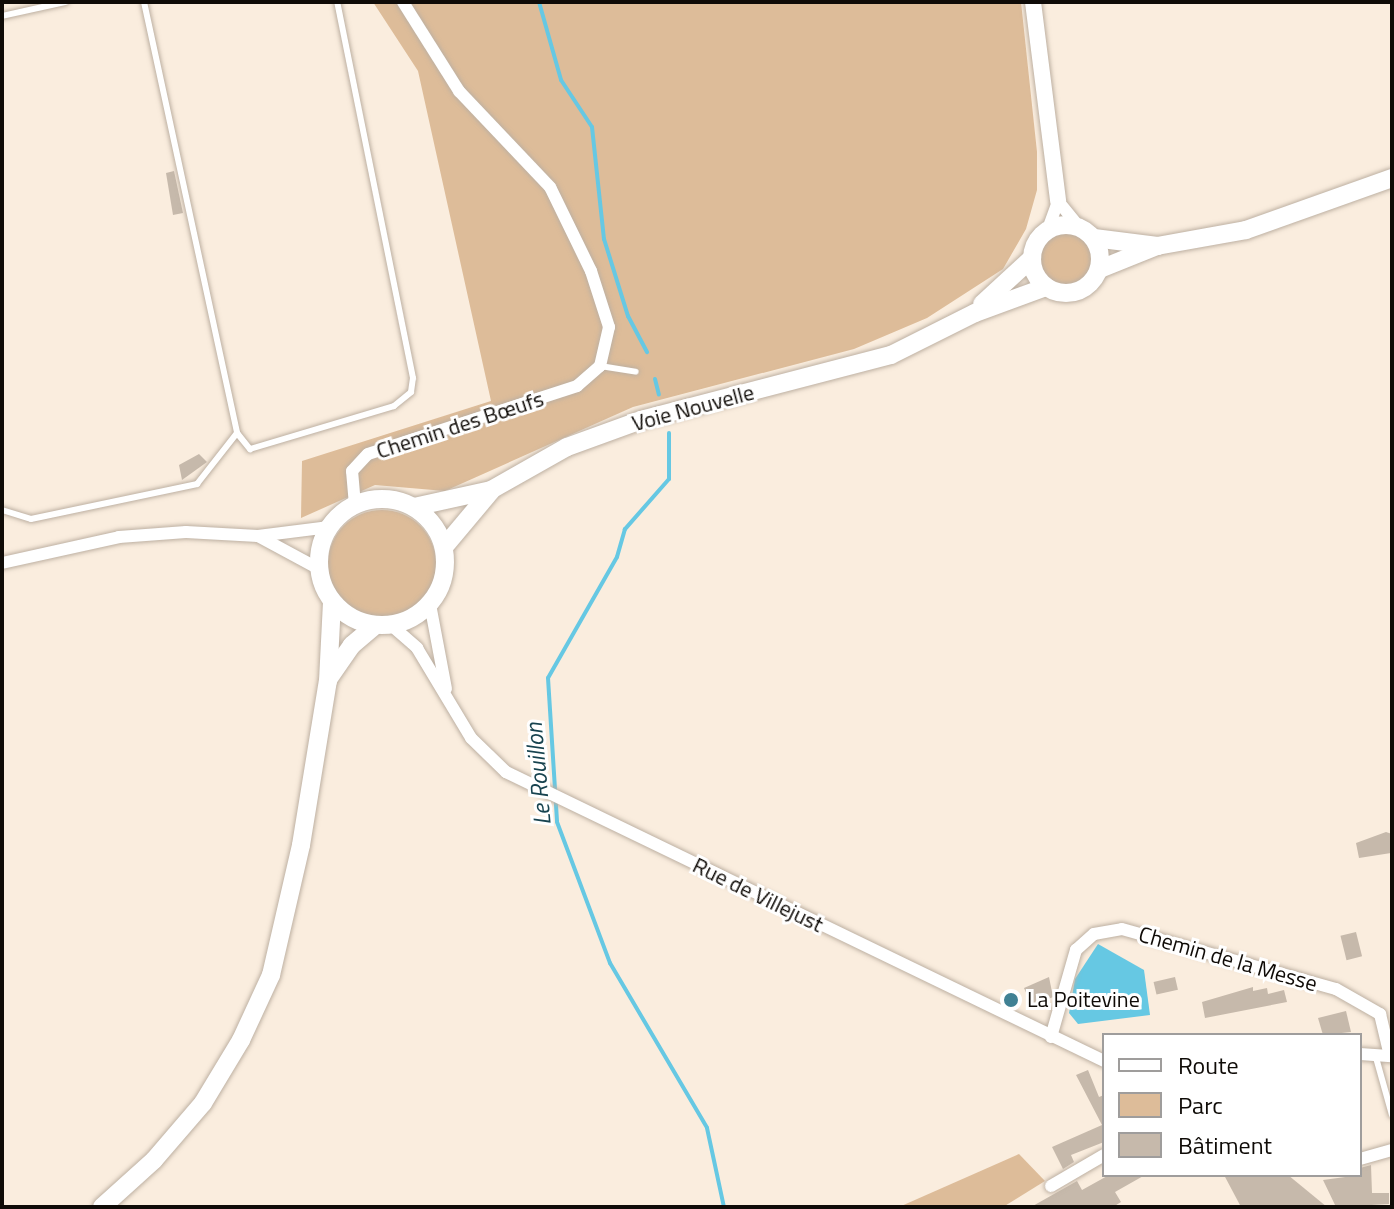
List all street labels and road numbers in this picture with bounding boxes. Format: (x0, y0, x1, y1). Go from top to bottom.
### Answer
street label: Voie Nouvelle (629, 379, 757, 437)
street label: Chemin des Bœufs (373, 386, 547, 464)
street label: Rue de Villejust (688, 852, 828, 938)
street label: Chemin de la Messe (1136, 921, 1320, 997)

